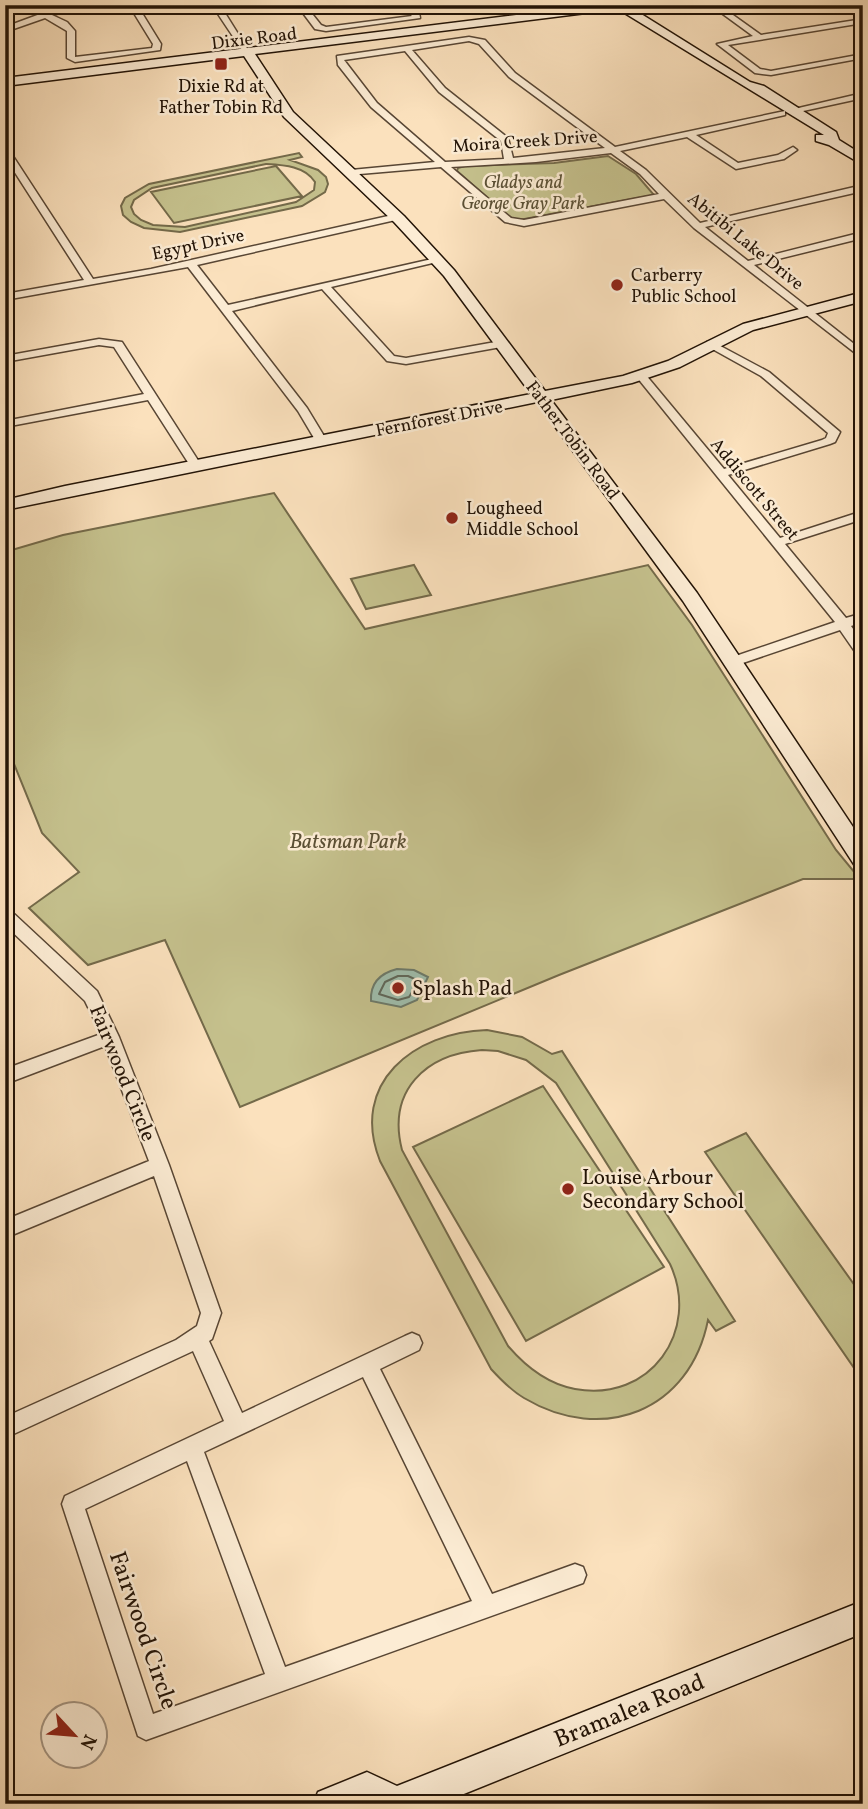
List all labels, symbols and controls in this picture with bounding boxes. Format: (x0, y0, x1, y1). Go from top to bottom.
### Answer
street label: Dixie Road (210, 22, 298, 57)
marker: Dixie Rd at Father Tobin Rd (213, 56, 229, 72)
place label: Dixie Rd at Father Tobin Rd (159, 75, 283, 121)
street label: Moira Creek Drive (452, 125, 598, 160)
park label: Gladys and George Gray Park (461, 171, 585, 217)
street label: Abitibi Lake Drive (682, 187, 809, 297)
street label: Egypt Drive (150, 223, 247, 267)
place label: Carberry Public School (631, 264, 736, 310)
marker: Carberry Public School (609, 277, 625, 293)
street label: Father Tobin Road (519, 376, 625, 506)
street label: Fernforest Drive (373, 395, 505, 444)
street label: Addiscott Street (704, 433, 804, 546)
place label: Lougheed Middle School (466, 497, 579, 543)
marker: Lougheed Middle School (444, 510, 460, 526)
park label: Batsman Park (289, 828, 407, 857)
place label: Splash Pad (412, 975, 512, 1004)
marker: Splash Pad (390, 980, 406, 996)
street label: Fairwood Circle (81, 1001, 162, 1146)
place label: Louise Arbour Secondary School (582, 1164, 744, 1217)
marker: Louise Arbour Secondary School (560, 1181, 576, 1197)
street label: Fairwood Circle (99, 1547, 185, 1714)
street label: Bramalea Road (549, 1666, 710, 1758)
north arrow (38, 1700, 108, 1770)
text: N (73, 1730, 102, 1754)

